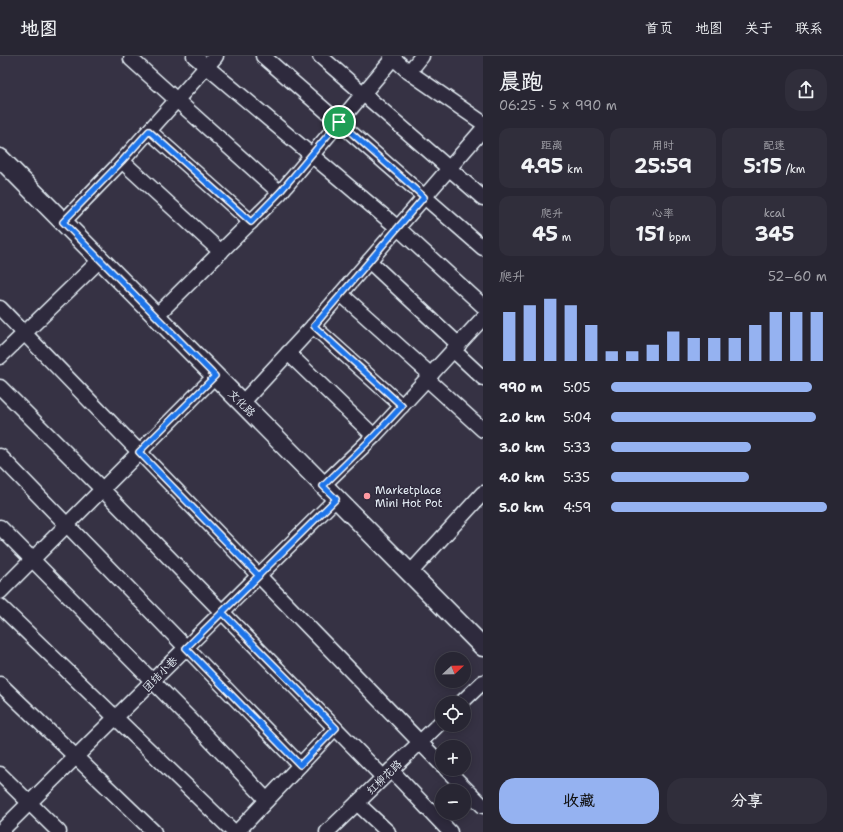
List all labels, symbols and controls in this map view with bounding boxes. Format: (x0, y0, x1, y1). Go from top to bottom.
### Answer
text: 地图 (20, 16, 58, 41)
text: 首页 (645, 19, 673, 37)
text: 地图 (695, 19, 723, 37)
text: 关于 (745, 19, 773, 37)
text: 联系 (795, 19, 823, 37)
text: 晨跑 (499, 67, 543, 96)
button: share (785, 69, 827, 111)
text: 06:25 · 5 × 990 m (499, 97, 617, 114)
pin (322, 105, 356, 139)
icon: arrive (328, 111, 350, 133)
text: 距离 (541, 138, 563, 153)
text: 用时 (652, 138, 674, 153)
text: 配速 (763, 138, 785, 153)
text: 4.95 (521, 153, 563, 179)
text: 25:59 (634, 153, 692, 179)
text: 5:15 (743, 153, 782, 179)
text: km (563, 162, 583, 177)
text: /km (782, 162, 805, 177)
text: 爬升 (541, 206, 563, 221)
text: 心率 (652, 206, 674, 221)
text: kcal (764, 206, 785, 221)
text: 45 (532, 221, 558, 247)
text: 151 (635, 221, 665, 247)
text: 345 (754, 221, 794, 247)
text: m (558, 230, 571, 245)
text: bpm (665, 230, 691, 245)
text: 爬升 (499, 268, 525, 285)
text: 52–60 m (768, 268, 827, 285)
text: 990 m (499, 379, 542, 396)
text: 5:05 (563, 379, 591, 396)
street label: 文化路 (225, 386, 259, 420)
text: 2.0 km (499, 409, 545, 426)
text: 5:04 (563, 409, 591, 426)
text: 3.0 km (499, 439, 545, 456)
text: 5:33 (563, 439, 591, 456)
text: 4.0 km (499, 469, 545, 486)
text: 5:35 (563, 469, 590, 486)
place label: Marketplace Mini Hot Pot (375, 483, 443, 511)
marker: Marketplace Mini Hot Pot (362, 491, 372, 501)
text: 5.0 km (499, 499, 544, 516)
text: 4:59 (563, 499, 591, 516)
north arrow (435, 652, 471, 688)
map controls (435, 652, 471, 820)
street label: 团结小巷 (139, 653, 181, 695)
button: locate (435, 696, 471, 732)
button: + (435, 740, 471, 776)
street label: 红柳花路 (363, 757, 405, 798)
button: 收藏 (499, 778, 659, 824)
button: 分享 (667, 778, 827, 824)
button: − (435, 784, 471, 820)

